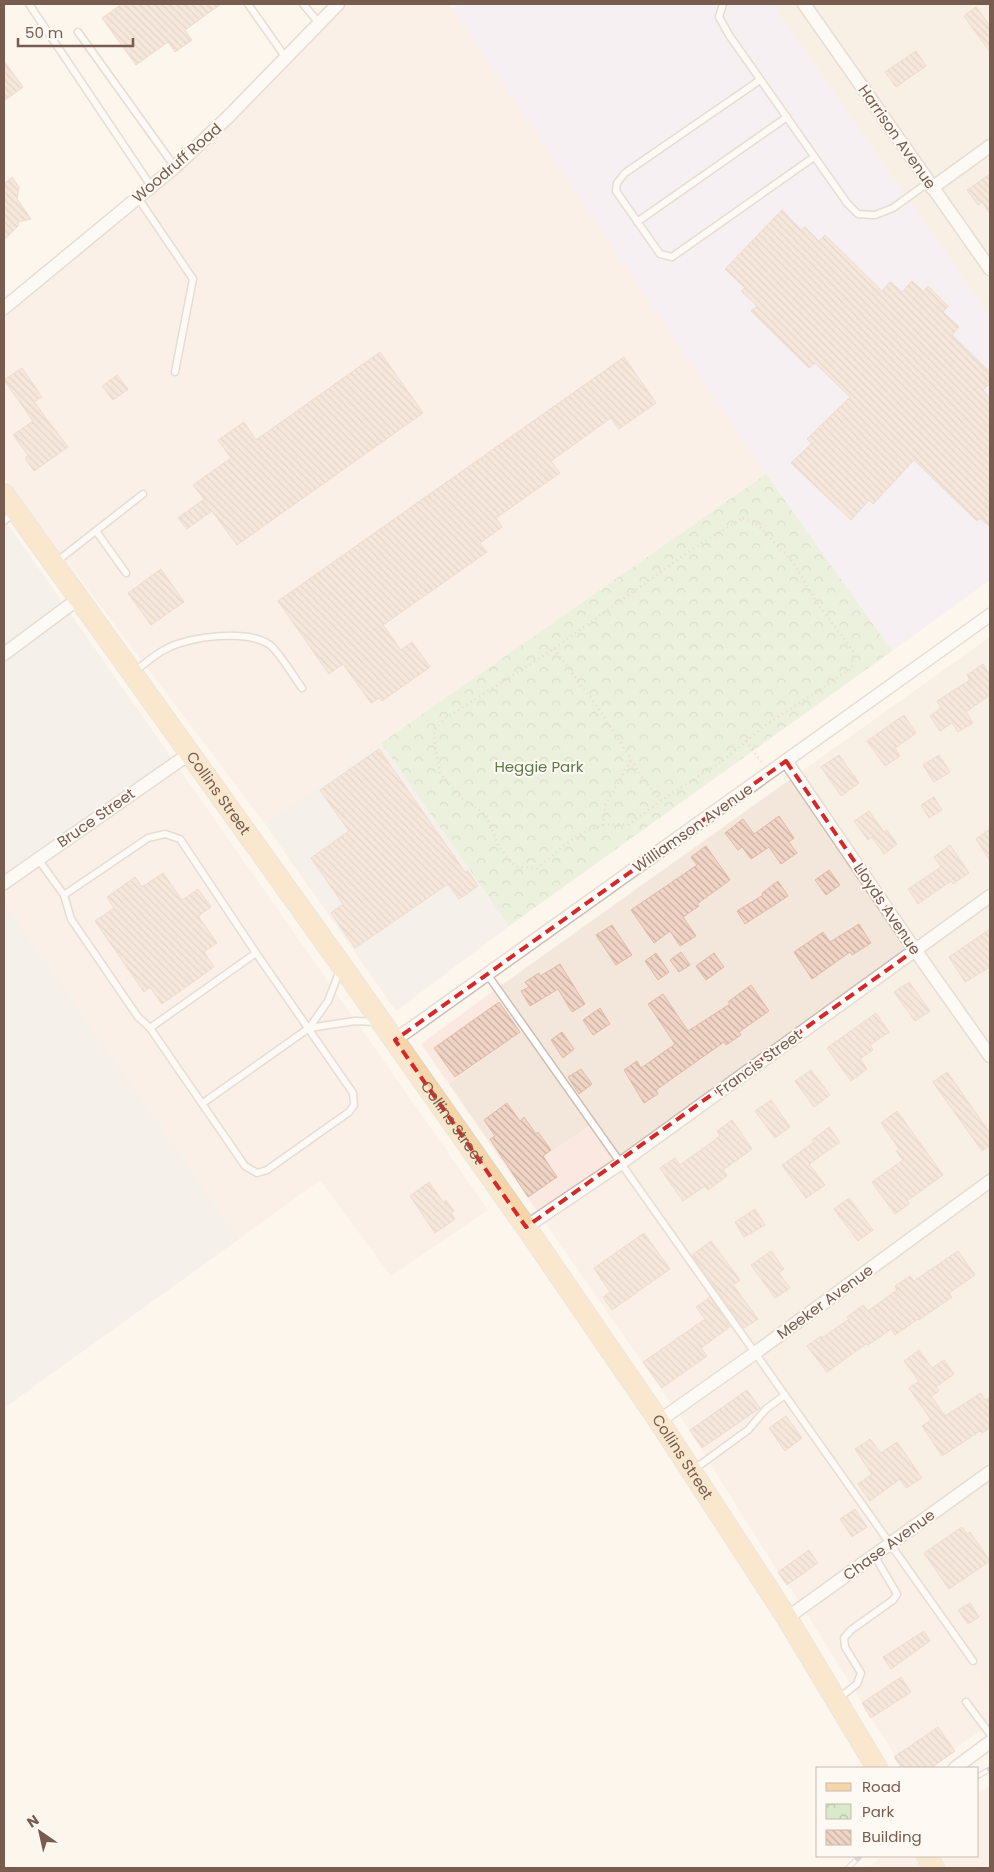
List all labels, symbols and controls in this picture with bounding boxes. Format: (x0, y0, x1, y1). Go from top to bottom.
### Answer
scale bar (18, 15, 132, 47)
text: 50 m (25, 22, 63, 43)
street label: Harrison Avenue (854, 80, 941, 193)
street label: Woodruff Road (127, 118, 226, 207)
street label: Collins Street (182, 747, 256, 839)
park label: Heggie Park (494, 756, 584, 777)
street label: Williamson Avenue (628, 778, 757, 877)
street label: Bruce Street (53, 783, 139, 852)
street label: Lloyds Avenue (849, 859, 926, 959)
street label: Francis Street (711, 1024, 806, 1101)
street label: Collins Street (416, 1076, 489, 1168)
street label: Meeker Avenue (772, 1259, 877, 1344)
street label: Collins Street (647, 1410, 718, 1503)
street label: Chase Avenue (839, 1504, 939, 1585)
legend (816, 1767, 979, 1857)
text: Road (862, 1776, 901, 1797)
text: Park (862, 1801, 894, 1822)
north arrow (15, 1807, 65, 1857)
text: N (23, 1810, 43, 1832)
text: Building (862, 1826, 922, 1847)

